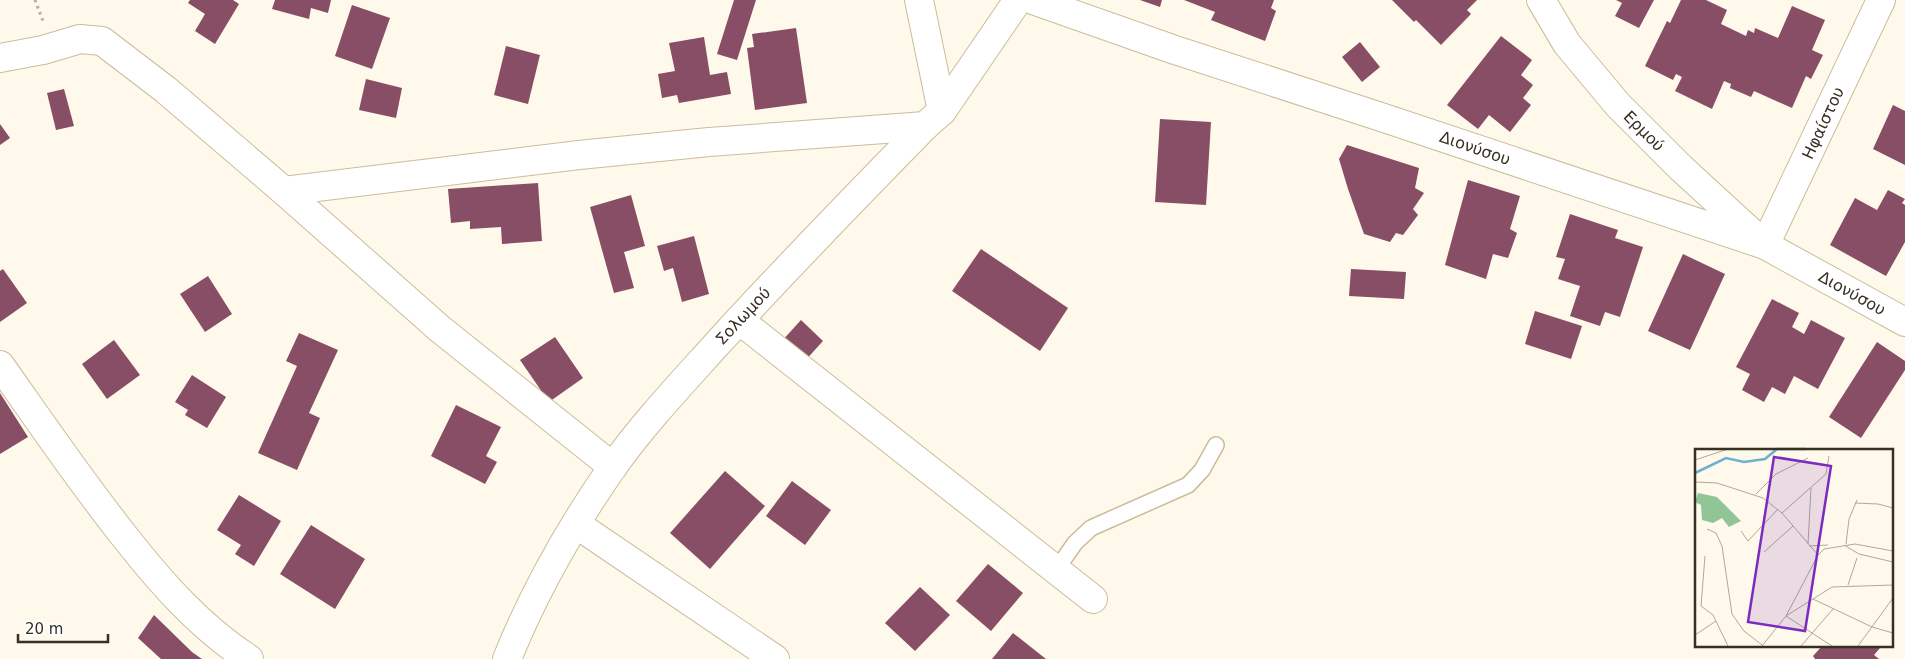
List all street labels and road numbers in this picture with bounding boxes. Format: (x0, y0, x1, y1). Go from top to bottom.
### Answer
street label: Ηφαίστου (1798, 84, 1848, 162)
street label: Ερμού (1620, 107, 1668, 155)
street label: Διονύσου (1437, 127, 1513, 169)
street label: Διονύσου (1815, 267, 1889, 319)
street label: Σολωμού (712, 283, 774, 349)

